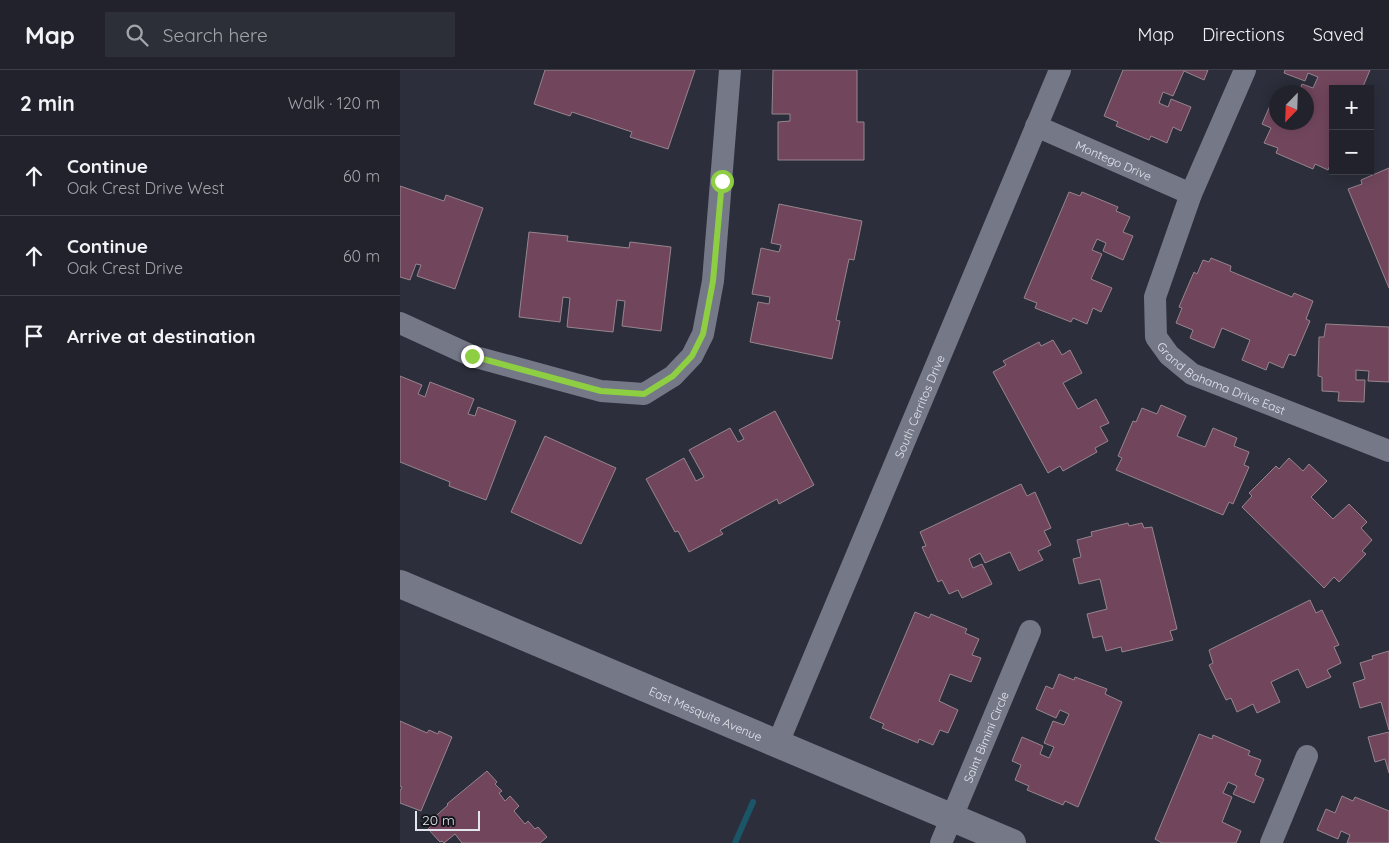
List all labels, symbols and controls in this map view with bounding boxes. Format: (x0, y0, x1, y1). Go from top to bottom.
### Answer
search box (105, 12, 455, 57)
text: Map (25, 20, 75, 50)
icon: search (123, 21, 151, 49)
text: Search here (163, 23, 268, 47)
text: Map (1137, 23, 1174, 46)
text: Directions (1202, 23, 1285, 46)
text: Saved (1313, 23, 1364, 46)
north arrow (1269, 85, 1314, 130)
map controls (1329, 85, 1374, 175)
button: + (1329, 85, 1374, 130)
text: 2 min (20, 90, 75, 116)
text: Walk · 120 m (288, 93, 380, 113)
button: − (1329, 130, 1374, 175)
street label: Montego Drive (1073, 137, 1154, 183)
text: Continue (67, 154, 148, 178)
icon: ahead (20, 162, 48, 190)
text: 60 m (343, 166, 380, 186)
route start (711, 170, 734, 193)
text: Oak Crest Drive West (67, 178, 225, 198)
text: Continue (67, 234, 148, 258)
icon: ahead (20, 242, 48, 270)
text: 60 m (343, 246, 380, 266)
text: Oak Crest Drive (67, 258, 183, 278)
icon: arrive (20, 322, 48, 350)
text: Arrive at destination (67, 324, 256, 348)
street label: Grand Bahama Drive East (1154, 339, 1288, 417)
route end (461, 345, 484, 368)
street label: South Cerritos Drive (891, 352, 947, 460)
street label: East Mesquite Avenue (647, 683, 765, 744)
street label: Saint Bimini Circle (960, 689, 1011, 785)
scale bar (415, 808, 480, 831)
text: 20 m (422, 811, 455, 829)

